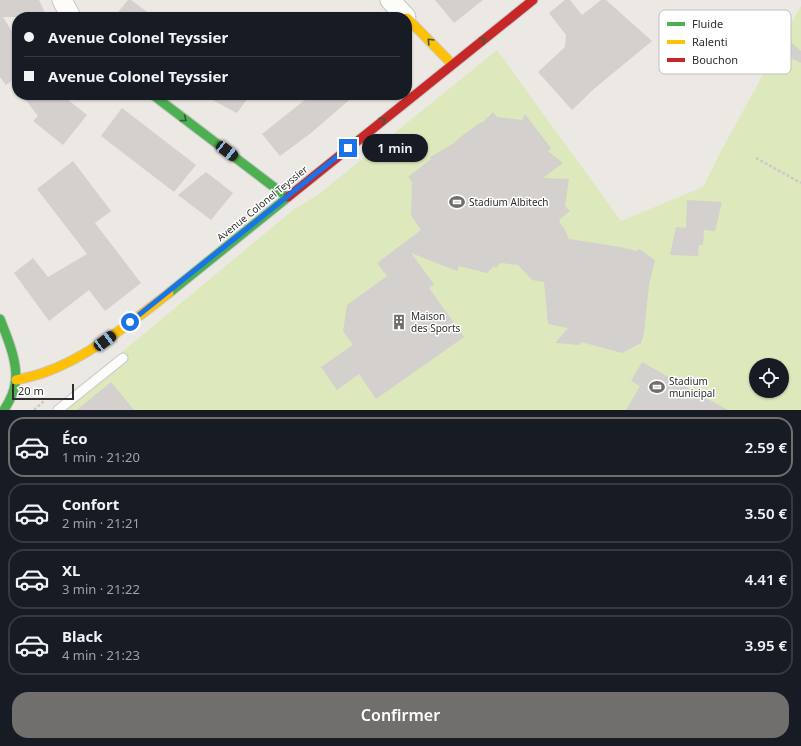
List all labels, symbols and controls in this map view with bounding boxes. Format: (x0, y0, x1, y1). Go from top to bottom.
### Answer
legend (659, 10, 791, 74)
text: Fluide (692, 16, 723, 31)
text: Avenue Colonel Teyssier (48, 27, 228, 47)
text: Ralenti (692, 34, 728, 49)
one-way arrow (427, 38, 435, 46)
one-way arrow (479, 38, 486, 45)
text: Bouchon (692, 52, 738, 67)
text: Avenue Colonel Teyssier (48, 66, 228, 86)
one-way arrow (180, 114, 187, 121)
one-way arrow (379, 118, 386, 125)
callout: 1 min (362, 134, 428, 162)
car (214, 139, 240, 163)
route end (339, 139, 357, 157)
text: 1 min (377, 139, 413, 157)
street label: Avenue Colonel Teyssier (214, 162, 310, 244)
sports icon: Stadium Albitech (448, 193, 466, 211)
place label: Stadium Albitech (469, 195, 549, 209)
place label: Maison des Sports (411, 309, 461, 335)
route start (121, 313, 139, 331)
building icon: Maison des Sports (390, 313, 408, 331)
car (92, 329, 118, 353)
map controls (749, 358, 789, 398)
button: locate (749, 358, 789, 398)
place label: Stadium municipal (669, 374, 715, 400)
sports icon: Stadium municipal (648, 378, 666, 396)
scale bar (12, 382, 74, 401)
text: 20 m (18, 383, 44, 398)
text: Éco (62, 428, 88, 448)
icon: car (14, 429, 50, 465)
text: 2.59 € (745, 437, 787, 457)
text: 1 min · 21:20 (62, 448, 140, 466)
text: Confort (62, 494, 119, 514)
icon: car (14, 495, 50, 531)
text: 3.50 € (745, 503, 787, 523)
text: 2 min · 21:21 (62, 514, 140, 532)
text: XL (62, 560, 80, 580)
icon: car (14, 561, 50, 597)
text: 4.41 € (745, 569, 787, 589)
text: 3 min · 21:22 (62, 580, 140, 598)
text: Black (62, 626, 102, 646)
icon: car (14, 627, 50, 663)
text: 3.95 € (745, 635, 787, 655)
text: 4 min · 21:23 (62, 646, 140, 664)
button: Confirmer (12, 692, 789, 738)

